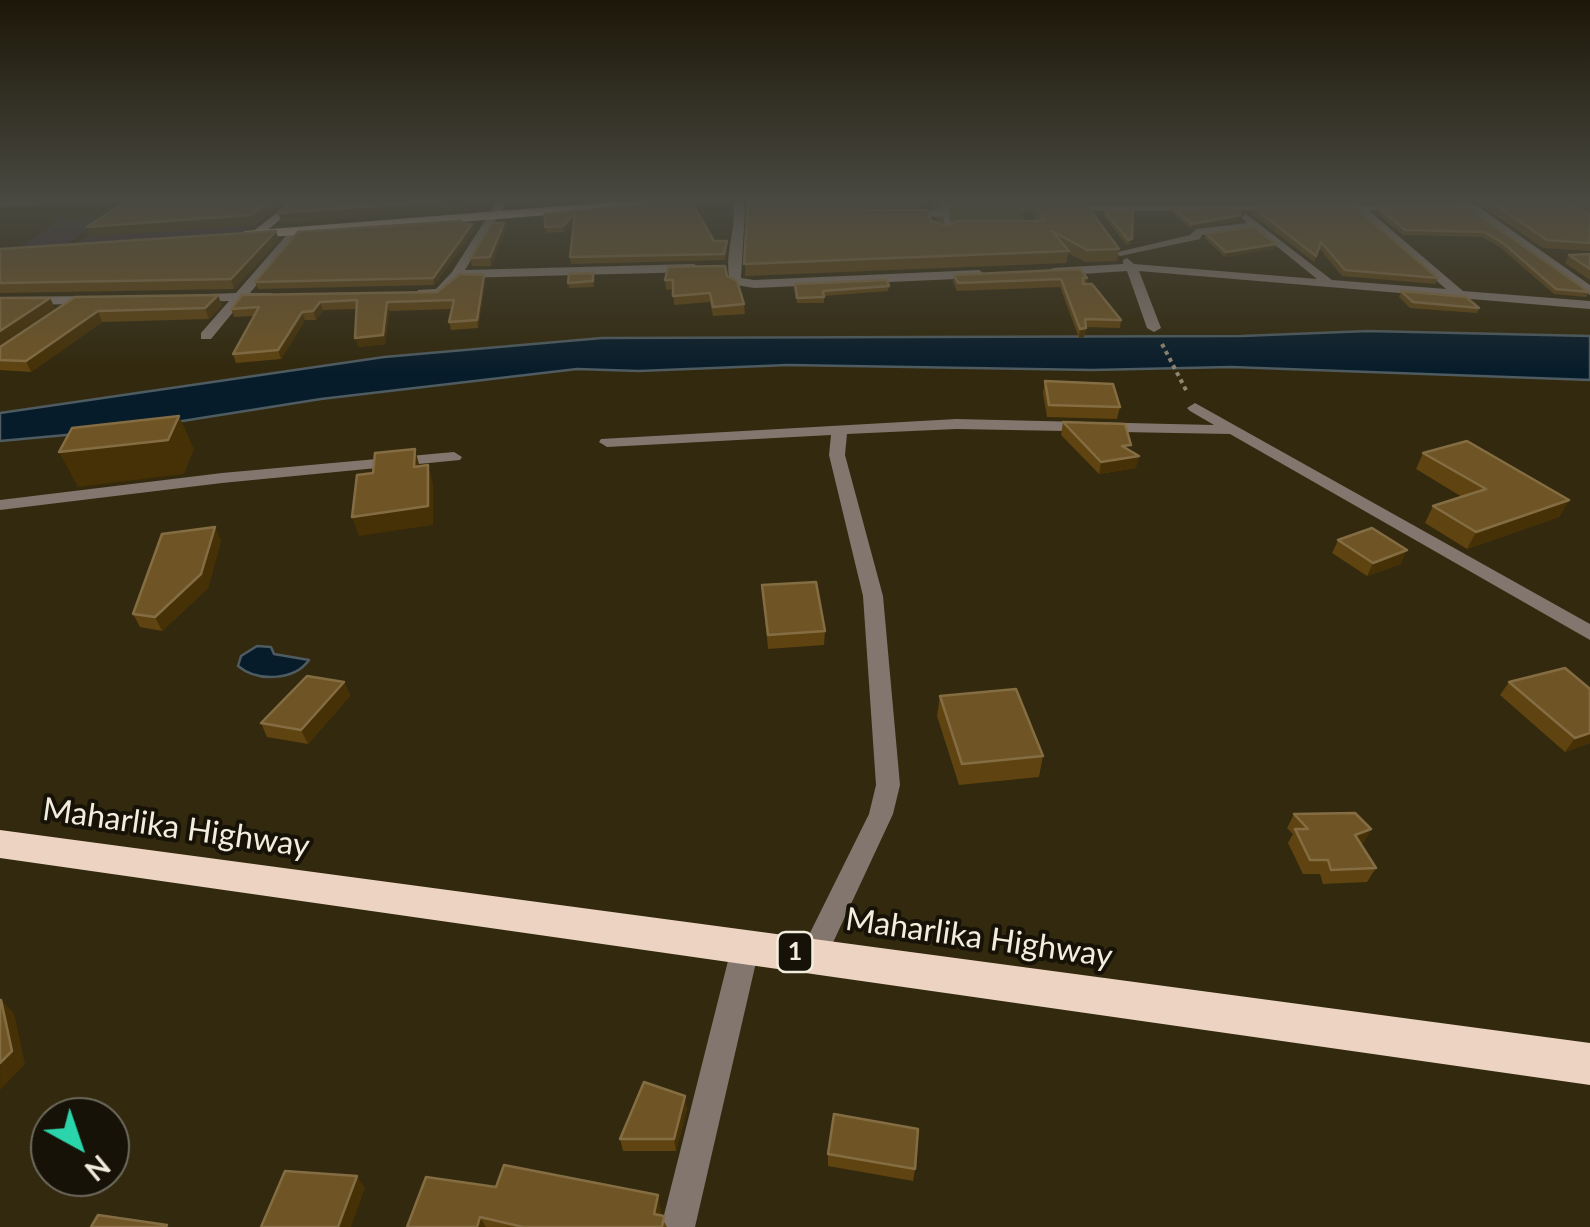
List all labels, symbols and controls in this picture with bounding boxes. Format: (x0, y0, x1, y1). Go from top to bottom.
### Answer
street label: Maharlika Highway (40, 790, 312, 866)
street label: Maharlika Highway (843, 900, 1115, 976)
road number: 1 (778, 932, 812, 972)
north arrow (30, 1097, 130, 1197)
text: N (79, 1148, 117, 1188)

